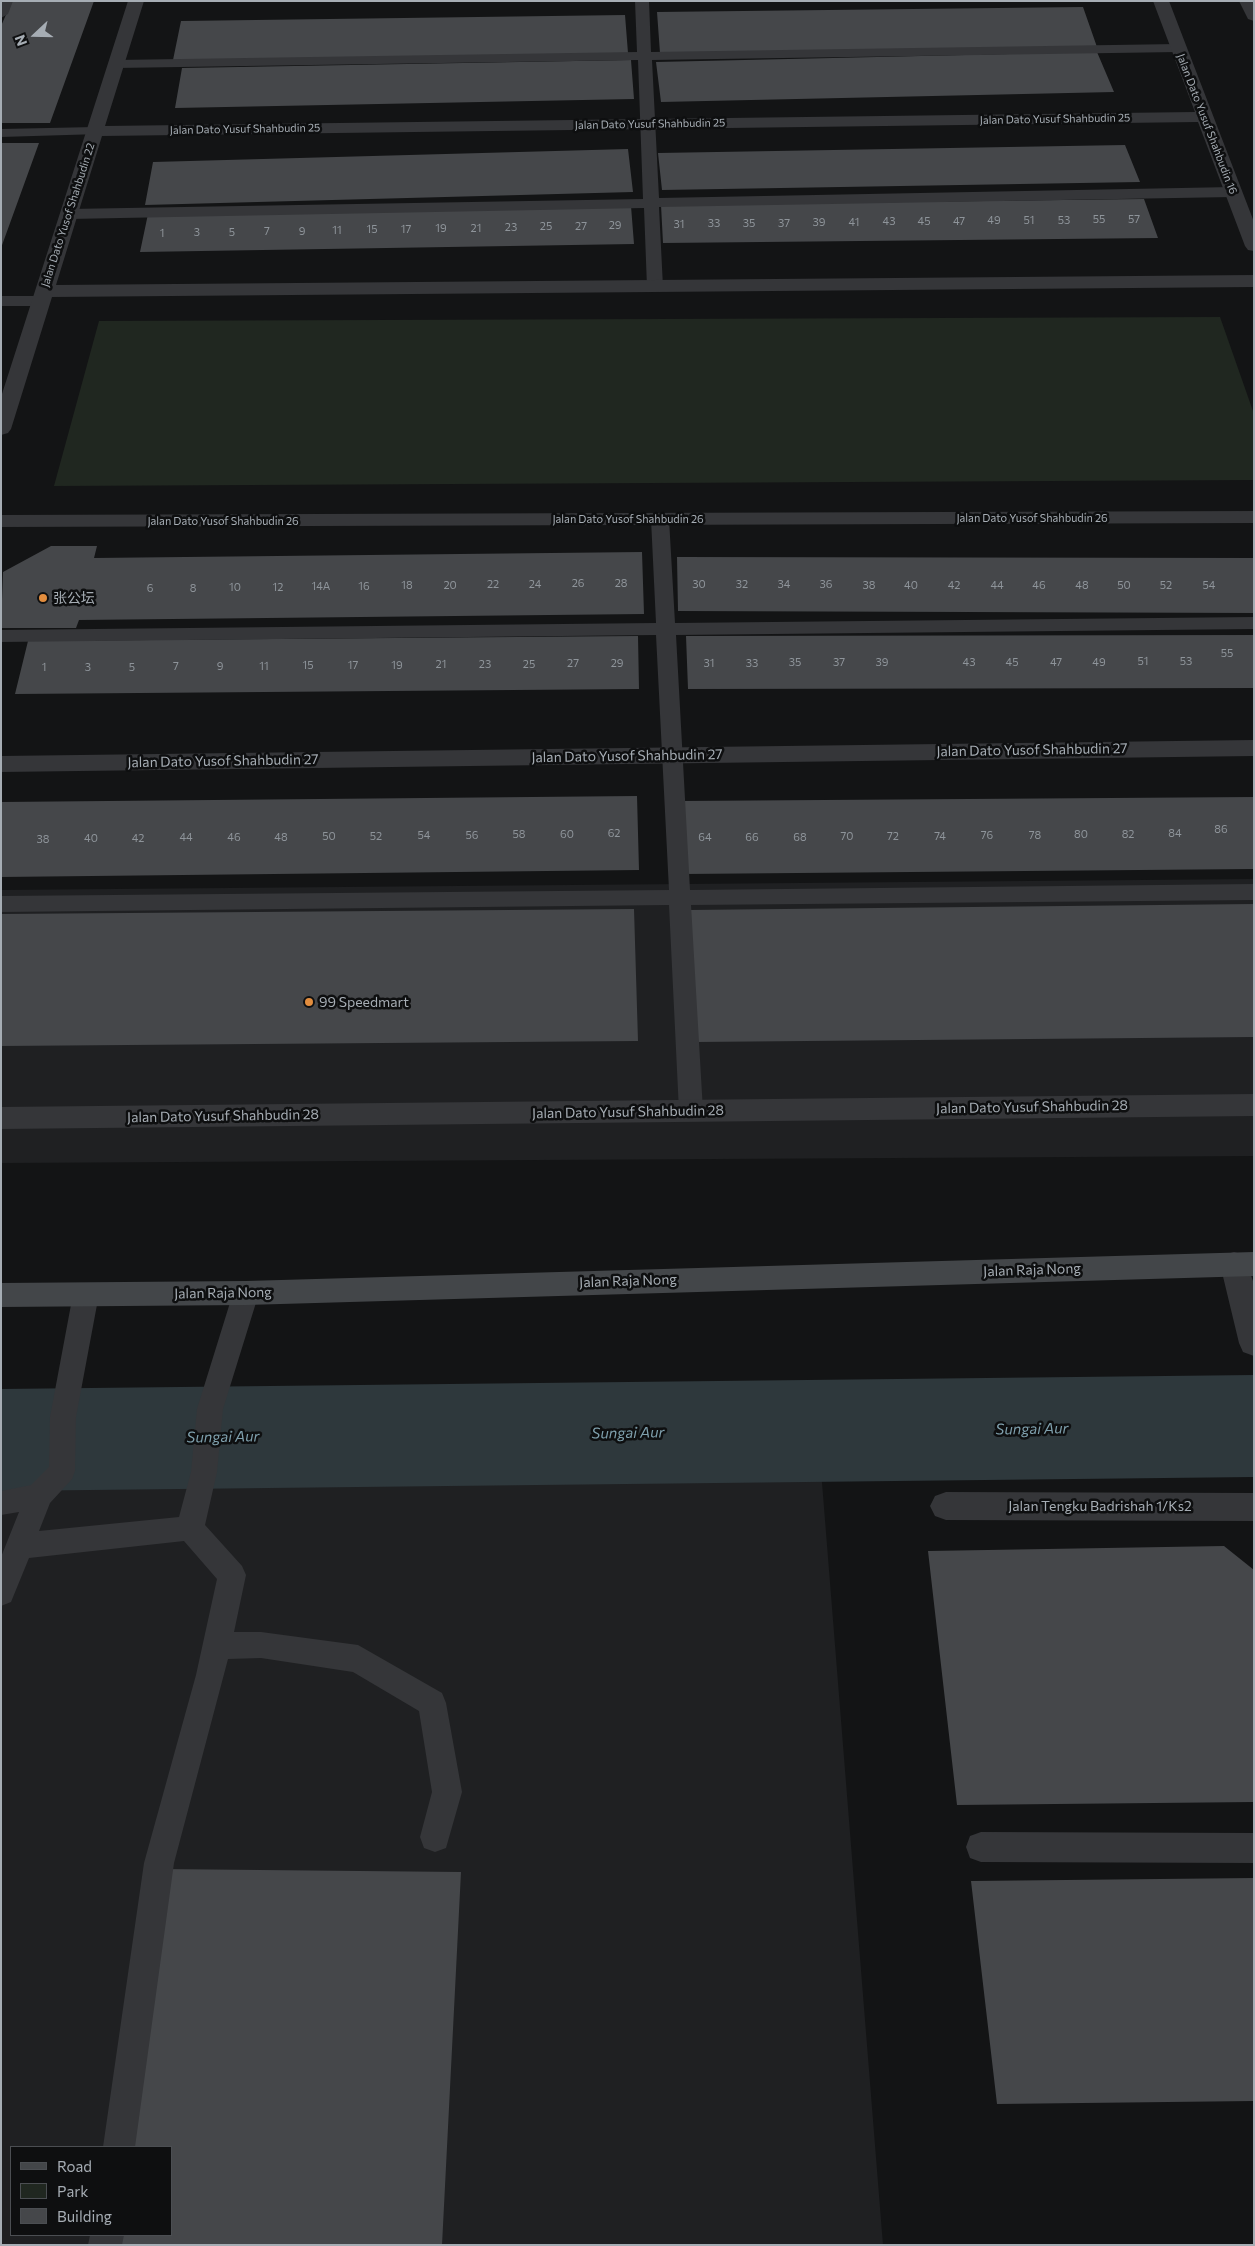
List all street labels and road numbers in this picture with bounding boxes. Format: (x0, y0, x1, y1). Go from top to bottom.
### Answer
street label: Jalan Dato Yusuf Shahbudin 16 (1174, 52, 1240, 196)
street label: Jalan Dato Yusuf Shahbudin 25 (980, 111, 1130, 127)
street label: Jalan Dato Yusuf Shahbudin 25 (575, 116, 725, 132)
street label: Jalan Dato Yusuf Shahbudin 25 (170, 121, 320, 137)
street label: Jalan Dato Yusof Shahbudin 22 (38, 141, 98, 289)
street label: Jalan Dato Yusof Shahbudin 26 (956, 511, 1108, 525)
street label: Jalan Dato Yusof Shahbudin 26 (552, 512, 704, 526)
street label: Jalan Dato Yusof Shahbudin 26 (147, 514, 299, 528)
street label: Jalan Dato Yusof Shahbudin 27 (936, 740, 1128, 760)
street label: Jalan Dato Yusof Shahbudin 27 (531, 746, 723, 766)
street label: Jalan Dato Yusof Shahbudin 27 (127, 751, 319, 771)
street label: Jalan Dato Yusuf Shahbudin 28 (936, 1097, 1128, 1117)
street label: Jalan Dato Yusuf Shahbudin 28 (532, 1102, 724, 1122)
street label: Jalan Dato Yusuf Shahbudin 28 (127, 1106, 319, 1126)
street label: Jalan Raja Nong (983, 1260, 1081, 1280)
street label: Jalan Raja Nong (579, 1271, 677, 1291)
street label: Jalan Raja Nong (174, 1284, 272, 1302)
street label: Jalan Tengku Badrishah 1/Ks2 (1008, 1498, 1192, 1514)

